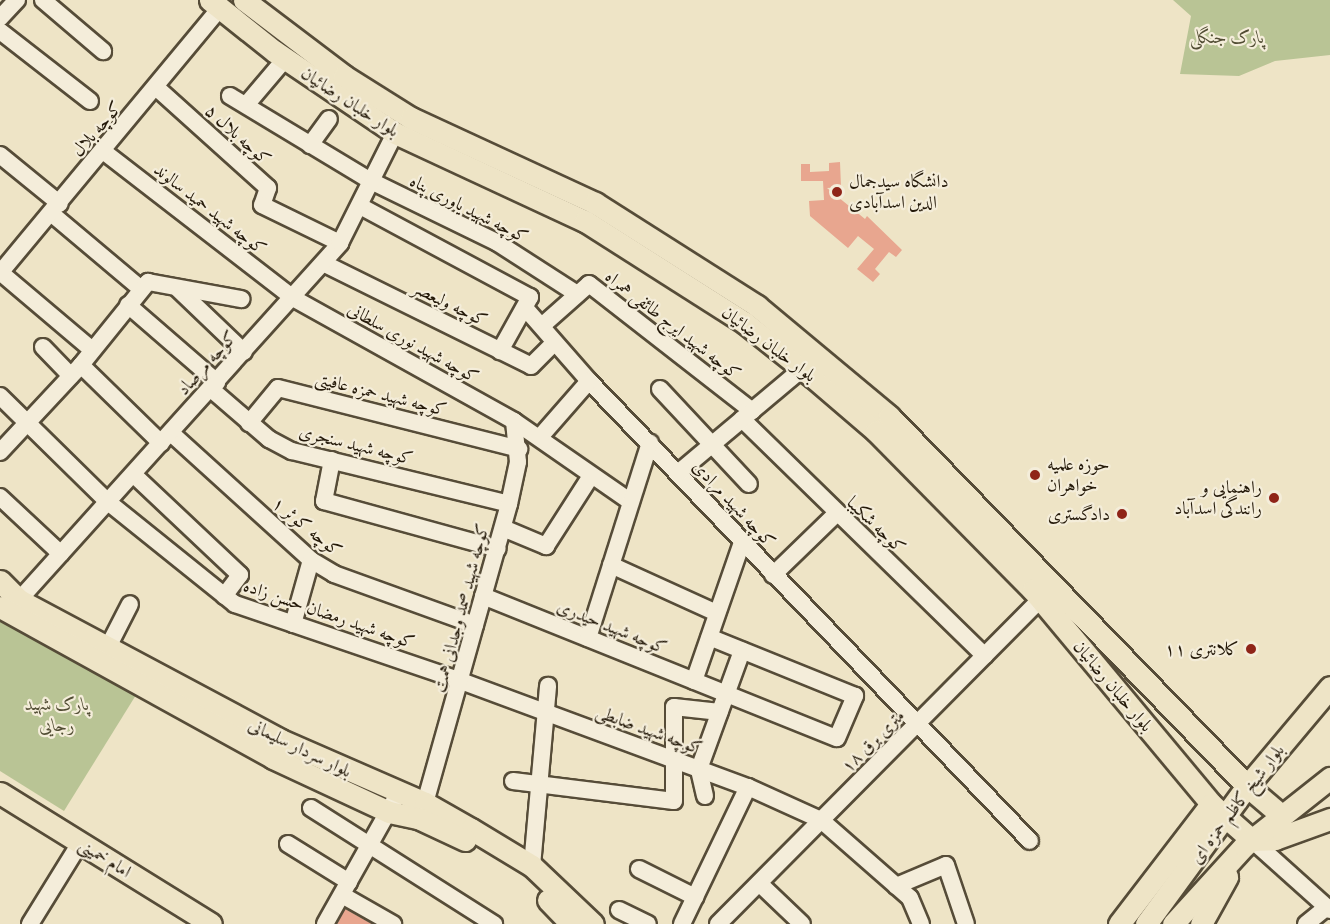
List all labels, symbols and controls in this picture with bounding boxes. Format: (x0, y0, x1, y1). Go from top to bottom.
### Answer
park label: پارک جنگلی (1190, 26, 1264, 48)
street label: بلوار خلبان رضائیان (297, 62, 403, 142)
street label: کوچه بلال (67, 97, 127, 161)
street label: کوچه بلال ۵ (201, 100, 275, 170)
street label: کوچه شهید حمید سالوند (150, 158, 270, 260)
street label: کوچه شهید یاوری پناه (406, 170, 532, 248)
place label: دانشگاه سیدجمال الدین اسدآبادی (849, 171, 949, 213)
marker: دانشگاه سیدجمال الدین اسدآبادی (830, 185, 844, 199)
street label: کوچه شهید ایرج طائفی همراه (601, 265, 745, 385)
street label: کوچه ولیعصر (409, 277, 491, 331)
street label: کوچه شهید نوری سلطانی (344, 298, 482, 388)
street label: بلوار خلبان رضائیان (717, 301, 821, 387)
street label: کوچه مرصاد (172, 326, 242, 400)
street label: کوچه شهید حمزه عافیتی (313, 367, 449, 421)
street label: کوچه شهید سنجری (297, 420, 415, 470)
place label: حوزه علمیه خواهران (1047, 454, 1109, 496)
street label: کوچه شهید مرادی (688, 456, 780, 552)
marker: حوزه علمیه خواهران (1028, 468, 1042, 482)
place label: راهنمایی و رانندگی اسدآباد (1174, 477, 1262, 520)
marker: راهنمایی و رانندگی اسدآباد (1267, 491, 1281, 505)
street label: کوچه کوثر ۱ (268, 492, 346, 562)
street label: کوچه شکیبا (842, 492, 910, 558)
place label: دادگستری (1048, 503, 1110, 525)
marker: دادگستری (1115, 507, 1129, 521)
street label: کوچه شهید صمد وجدانی همت (428, 521, 494, 695)
street label: کوچه شهید رمضان حسن زاده (241, 575, 417, 653)
street label: کوچه شهید حیدری (554, 595, 670, 659)
street label: بلوار خلبان رضائیان (1068, 636, 1158, 736)
place label: کلانتری ۱۱ (1164, 638, 1239, 660)
marker: کلانتری ۱۱ (1244, 642, 1258, 656)
park label: پارک شهید رجایی (25, 694, 89, 736)
street label: کوچه شهید ضابطی (593, 701, 705, 759)
street label: ۱۸ متری برق (837, 705, 909, 777)
street label: بلوار سردار سلیمانی (245, 714, 355, 782)
street label: بلوار شیخ کاظم حمزه ای (1185, 740, 1289, 868)
street label: امام خمینی (75, 834, 135, 882)

